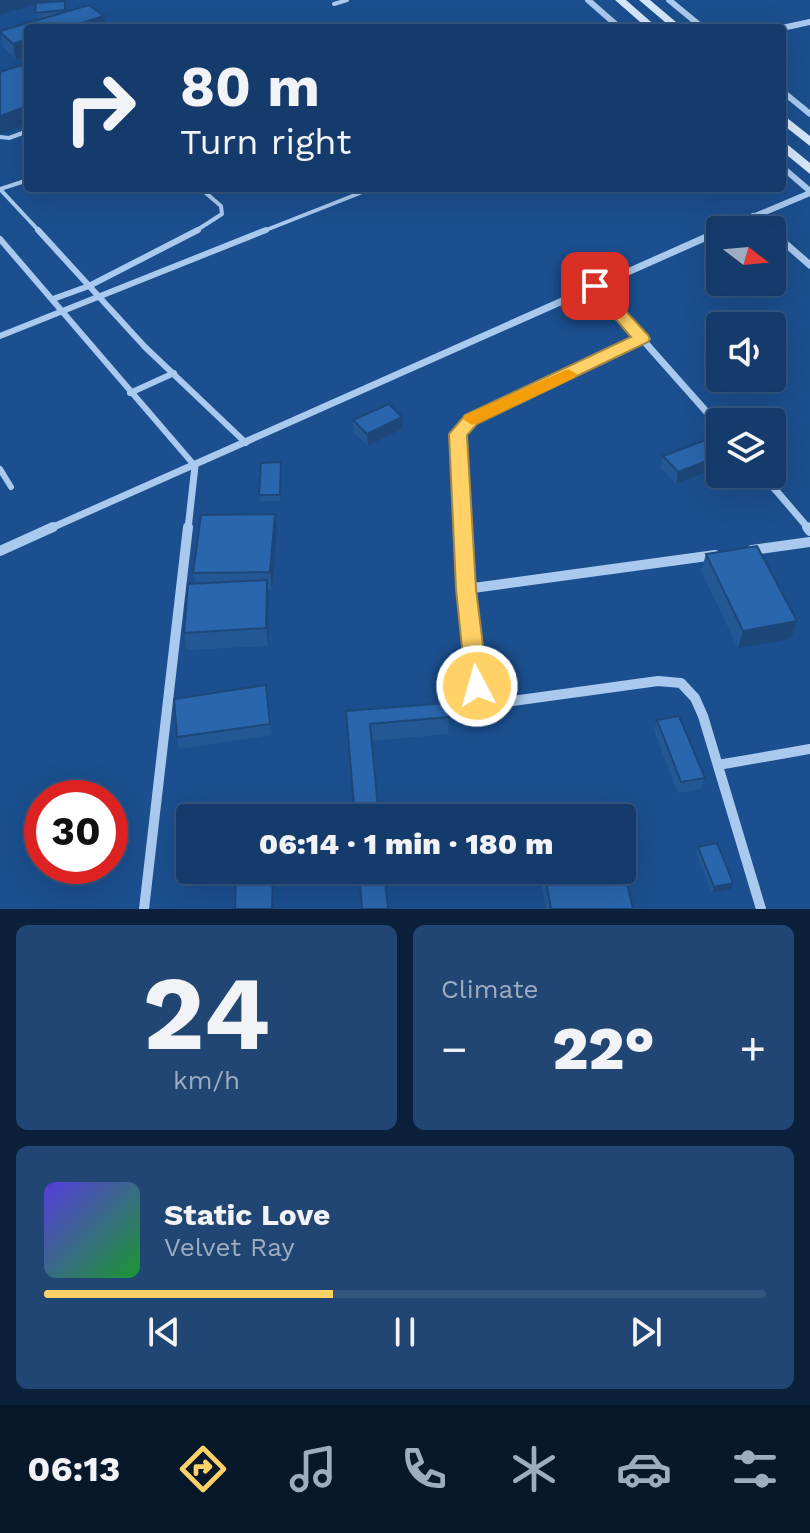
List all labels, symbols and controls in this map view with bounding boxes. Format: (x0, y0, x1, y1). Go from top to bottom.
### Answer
text: 80 m (180, 54, 320, 120)
icon: right (48, 56, 152, 160)
text: Turn right (180, 121, 351, 163)
north arrow (706, 216, 786, 296)
map controls (706, 216, 786, 488)
pin (561, 252, 629, 320)
icon: arrive (573, 264, 617, 308)
button: sound (706, 312, 786, 392)
button: layers (706, 408, 786, 488)
position arrow (435, 644, 519, 728)
speed limit sign: 30 (24, 780, 128, 884)
text: 06:14 · 1 min · 180 m (259, 826, 553, 861)
text: 24 (143, 952, 270, 1074)
text: Climate (441, 974, 539, 1004)
text: 22° (552, 1013, 655, 1084)
text: − (441, 1023, 468, 1075)
text: + (739, 1023, 766, 1075)
text: km/h (173, 1065, 240, 1095)
text: Static Love (164, 1197, 330, 1232)
text: Velvet Ray (164, 1232, 295, 1262)
icon: previous (142, 1310, 186, 1354)
icon: pause (383, 1310, 427, 1354)
icon: next (624, 1310, 668, 1354)
icon: directions (175, 1441, 231, 1497)
icon: music (285, 1441, 341, 1497)
icon: phone (396, 1441, 452, 1497)
icon: climate (506, 1441, 562, 1497)
icon: car (616, 1441, 672, 1497)
icon: filters (727, 1441, 783, 1497)
text: 06:13 (27, 1448, 120, 1490)

